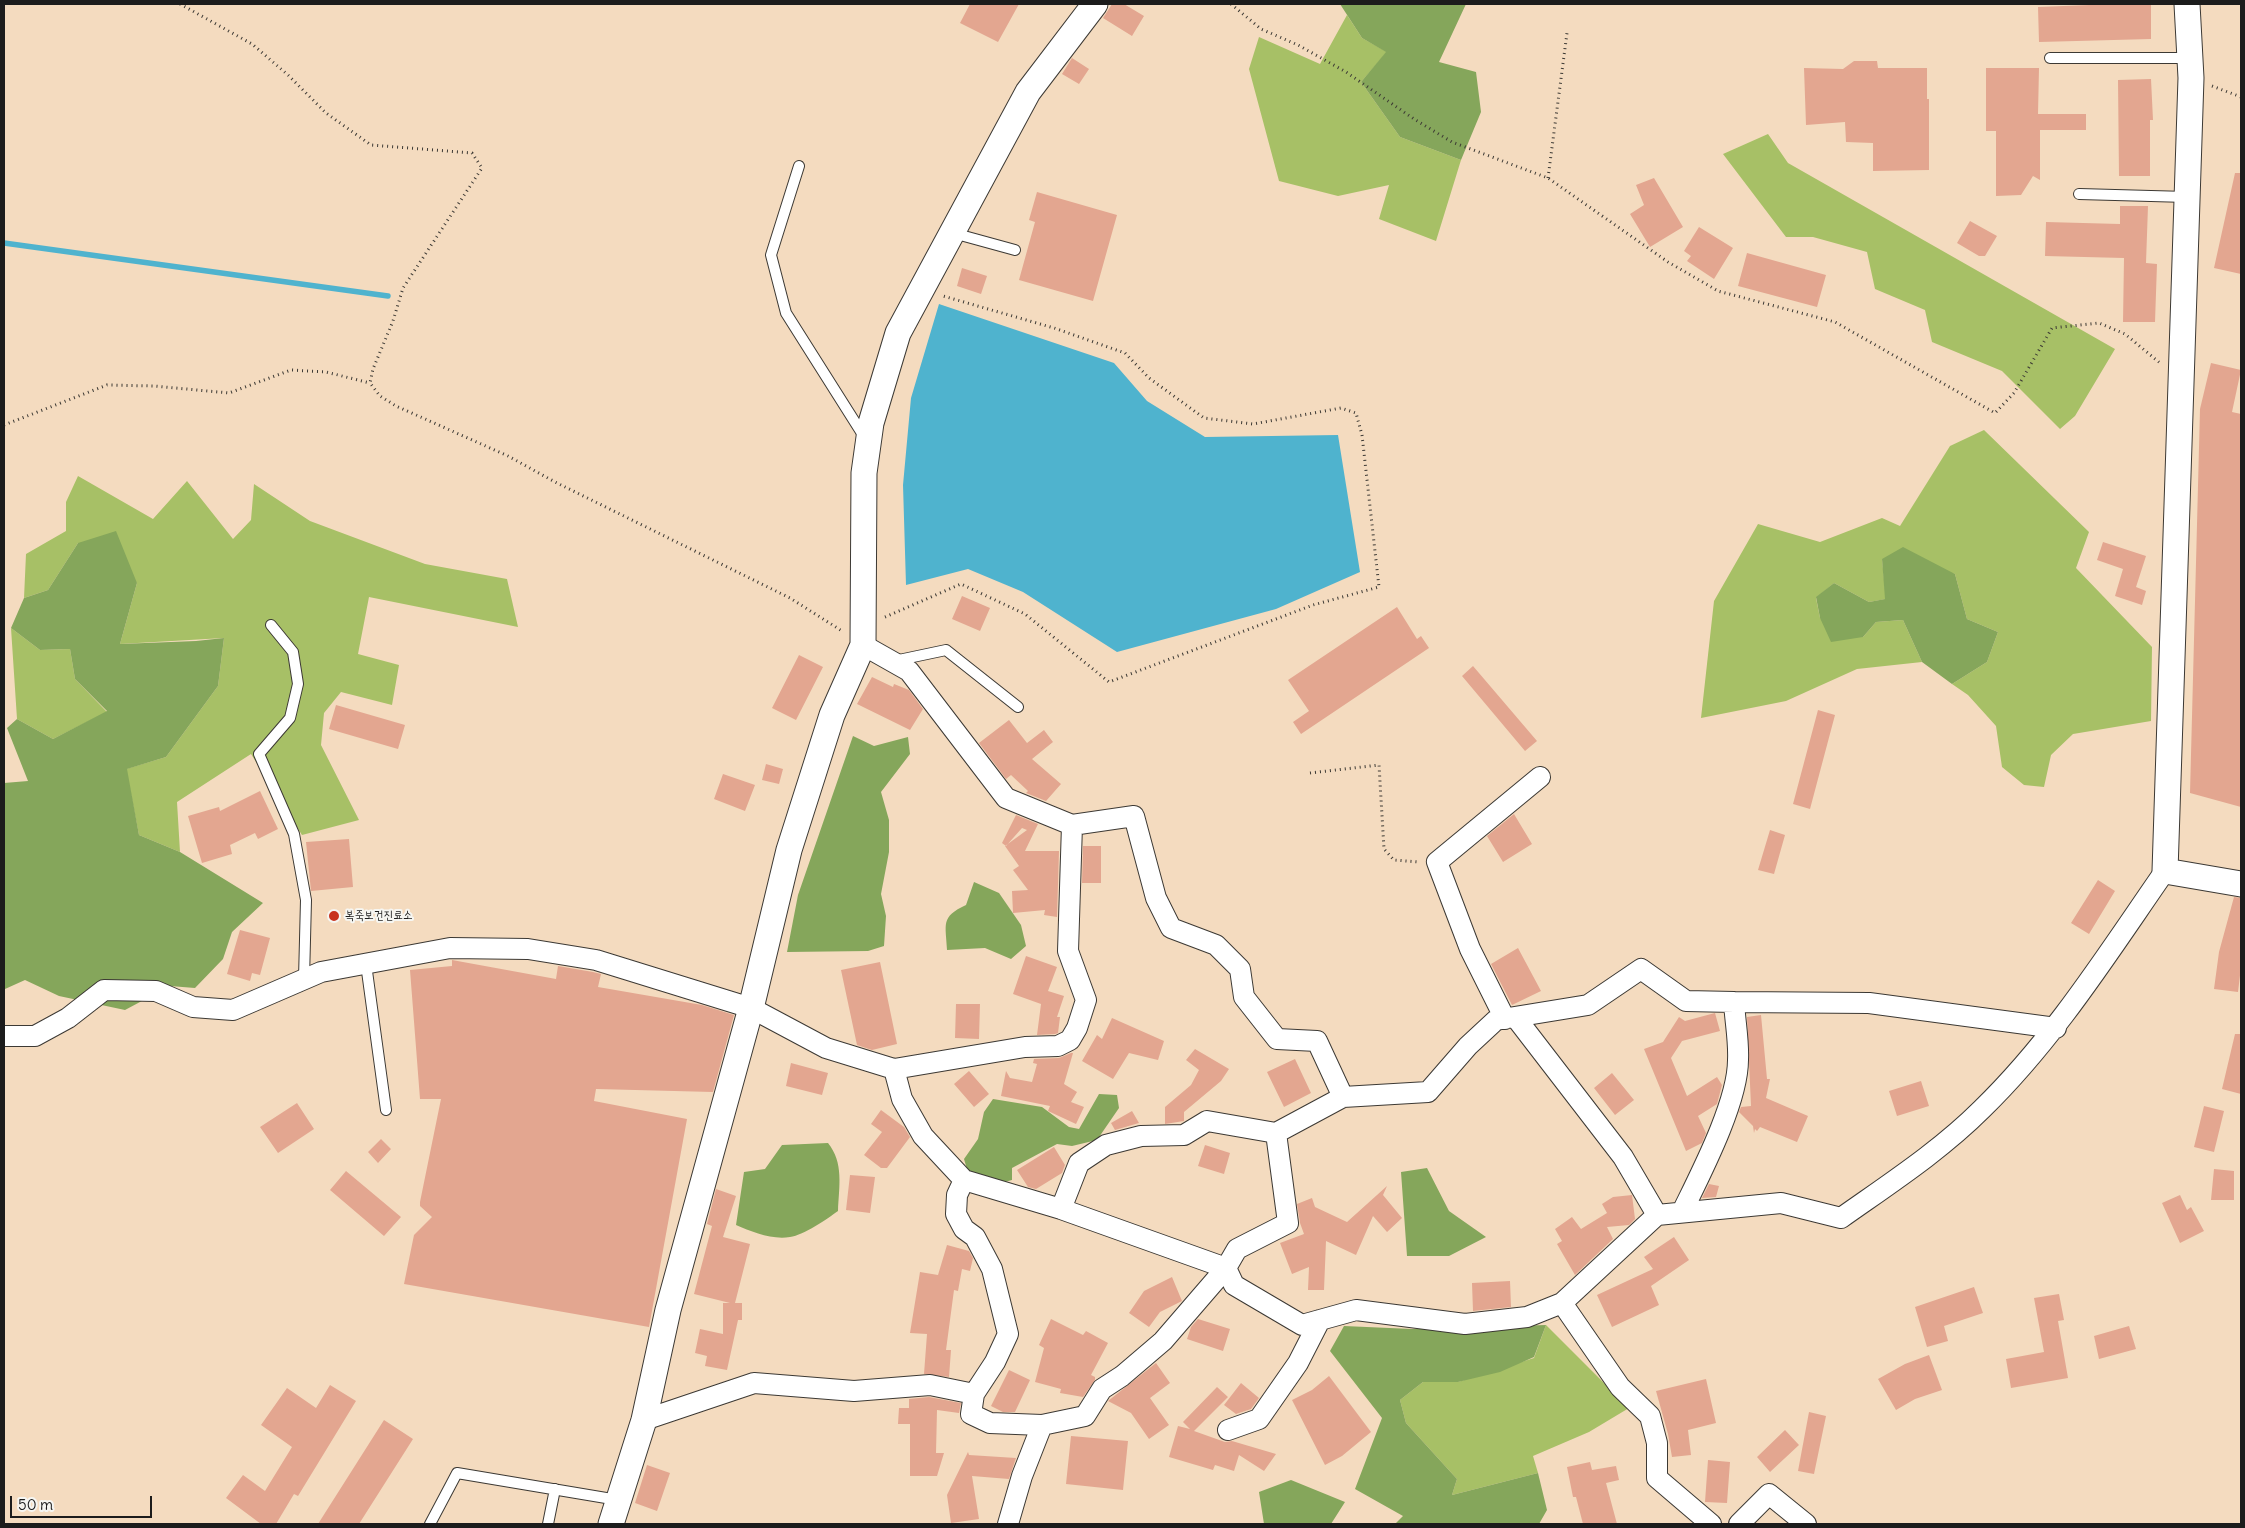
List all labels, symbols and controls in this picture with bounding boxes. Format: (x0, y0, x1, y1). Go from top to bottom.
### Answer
marker: 복죽보건진료소 (327, 909, 341, 923)
place label: 복죽보건진료소 (345, 909, 413, 923)
scale bar (12, 1486, 155, 1518)
text: 50 m (18, 1495, 53, 1514)

